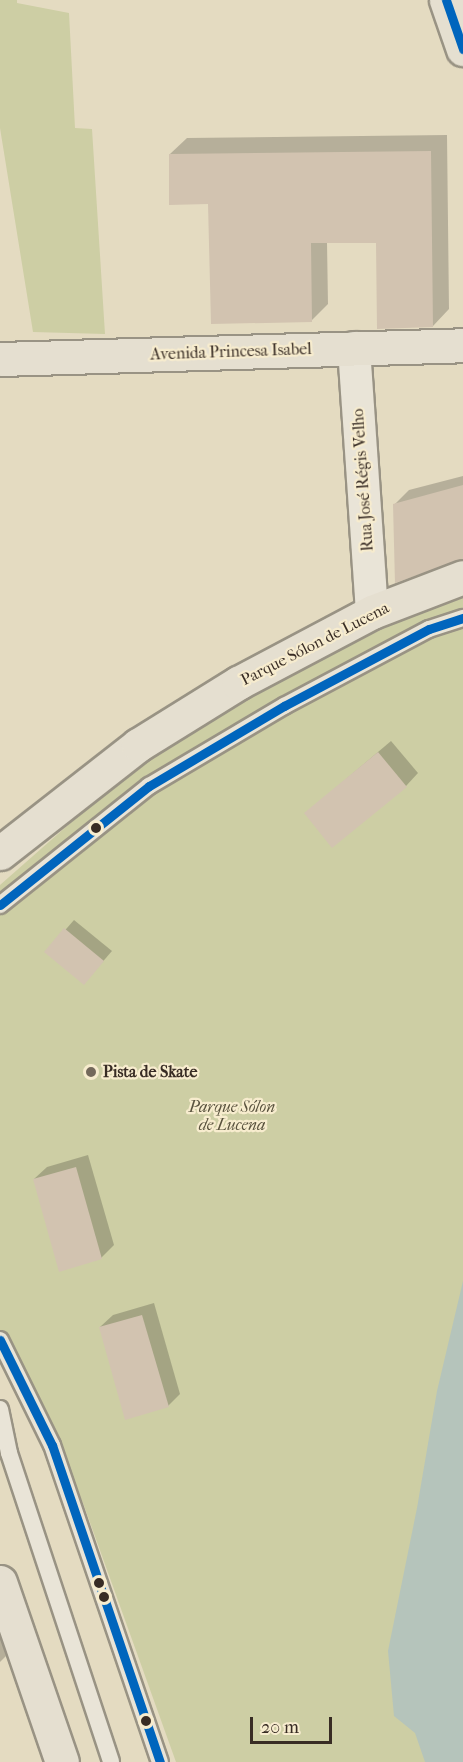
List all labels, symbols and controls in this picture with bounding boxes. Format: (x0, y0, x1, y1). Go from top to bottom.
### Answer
street label: Avenida Princesa Isabel (150, 340, 312, 364)
street label: Rua José Régis Velho (348, 408, 378, 552)
street label: Parque Sólon de Lucena (238, 598, 392, 690)
unlabelled marker (90, 822, 102, 834)
place label: Pista de Skate (103, 1062, 197, 1082)
marker: Pista de Skate (84, 1065, 98, 1079)
park label: Parque Sólon de Lucena (189, 1097, 275, 1135)
unlabelled marker (93, 1577, 105, 1589)
unlabelled marker (98, 1591, 110, 1603)
scale bar (253, 1705, 336, 1743)
unlabelled marker (140, 1715, 152, 1727)
text: 20 m (261, 1717, 299, 1738)

